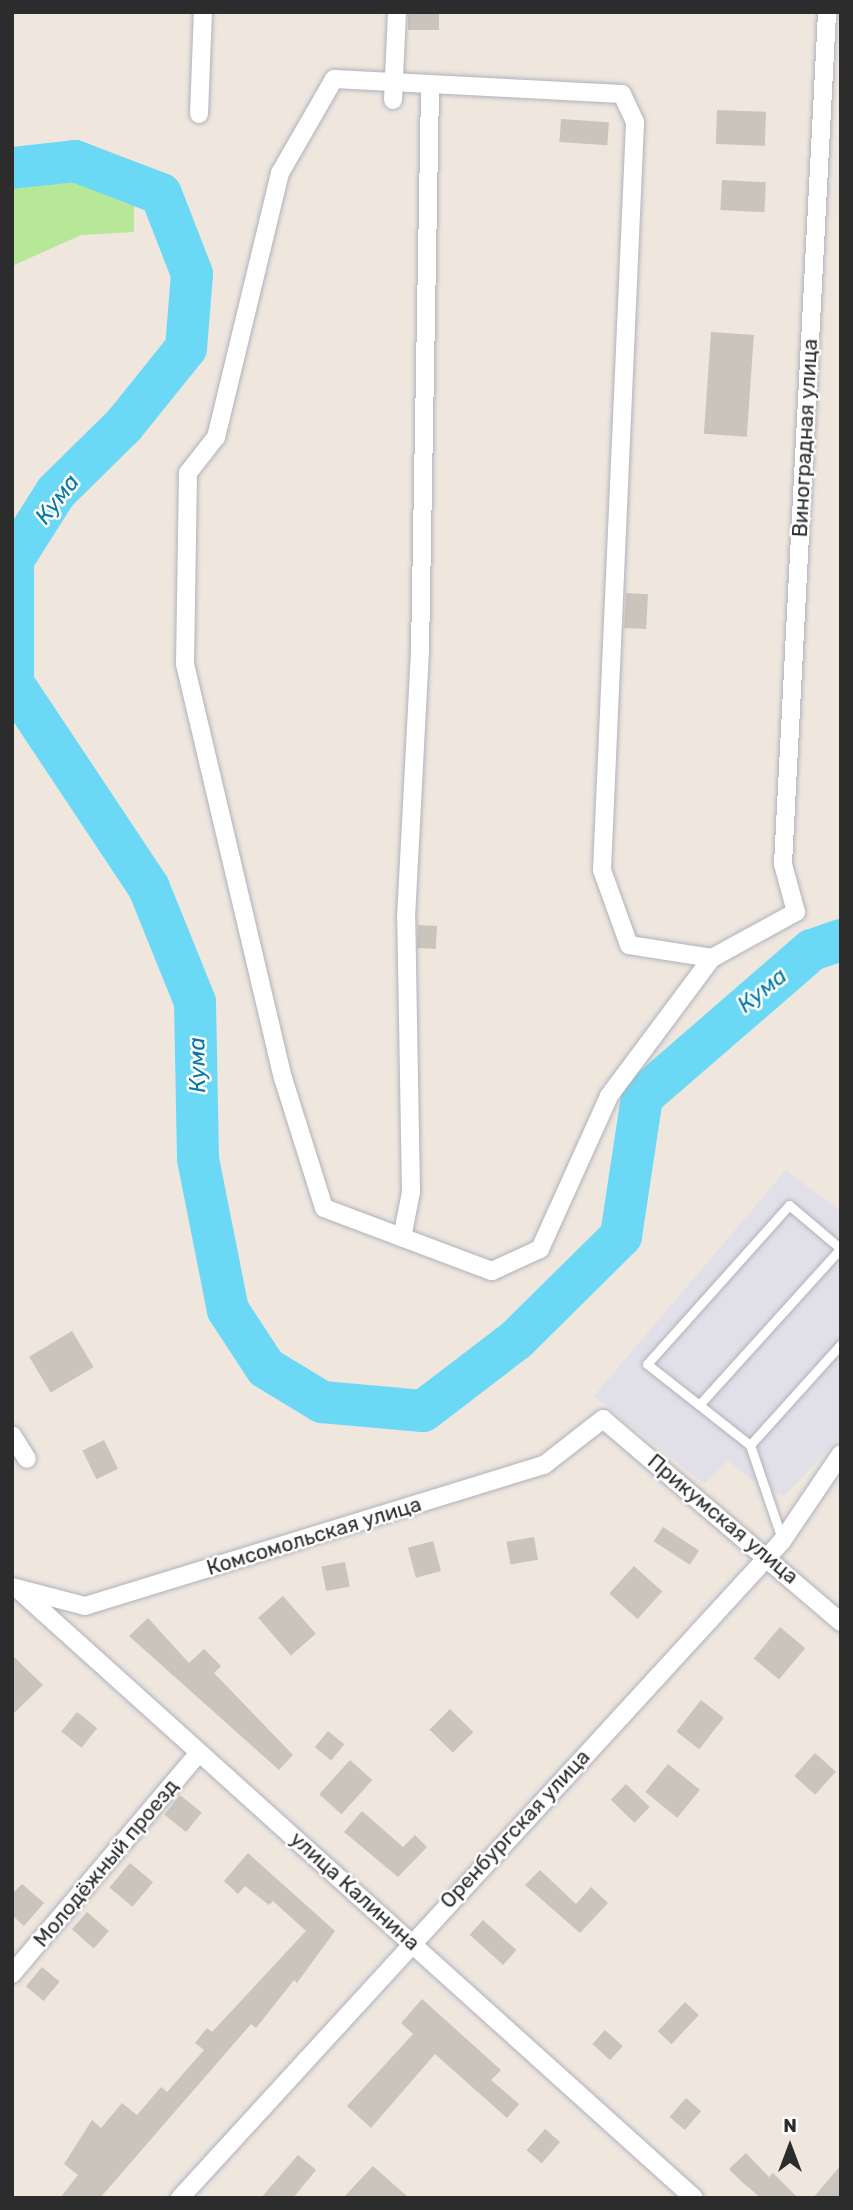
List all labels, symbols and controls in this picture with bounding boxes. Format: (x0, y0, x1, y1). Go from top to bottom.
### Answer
street label: Виноградная улица (787, 338, 823, 538)
water label: Кума (29, 469, 85, 529)
water label: Кума (732, 962, 792, 1018)
water label: Кума (183, 1037, 211, 1093)
street label: Прикумская улица (643, 1449, 803, 1589)
street label: Комсомольская улица (204, 1491, 424, 1581)
street label: Оренбургская улица (435, 1744, 595, 1914)
street label: Молодёжный проезд (28, 1774, 184, 1952)
street label: улица Калинина (285, 1826, 425, 1956)
north arrow (755, 2112, 825, 2182)
text: N (783, 2114, 797, 2137)

